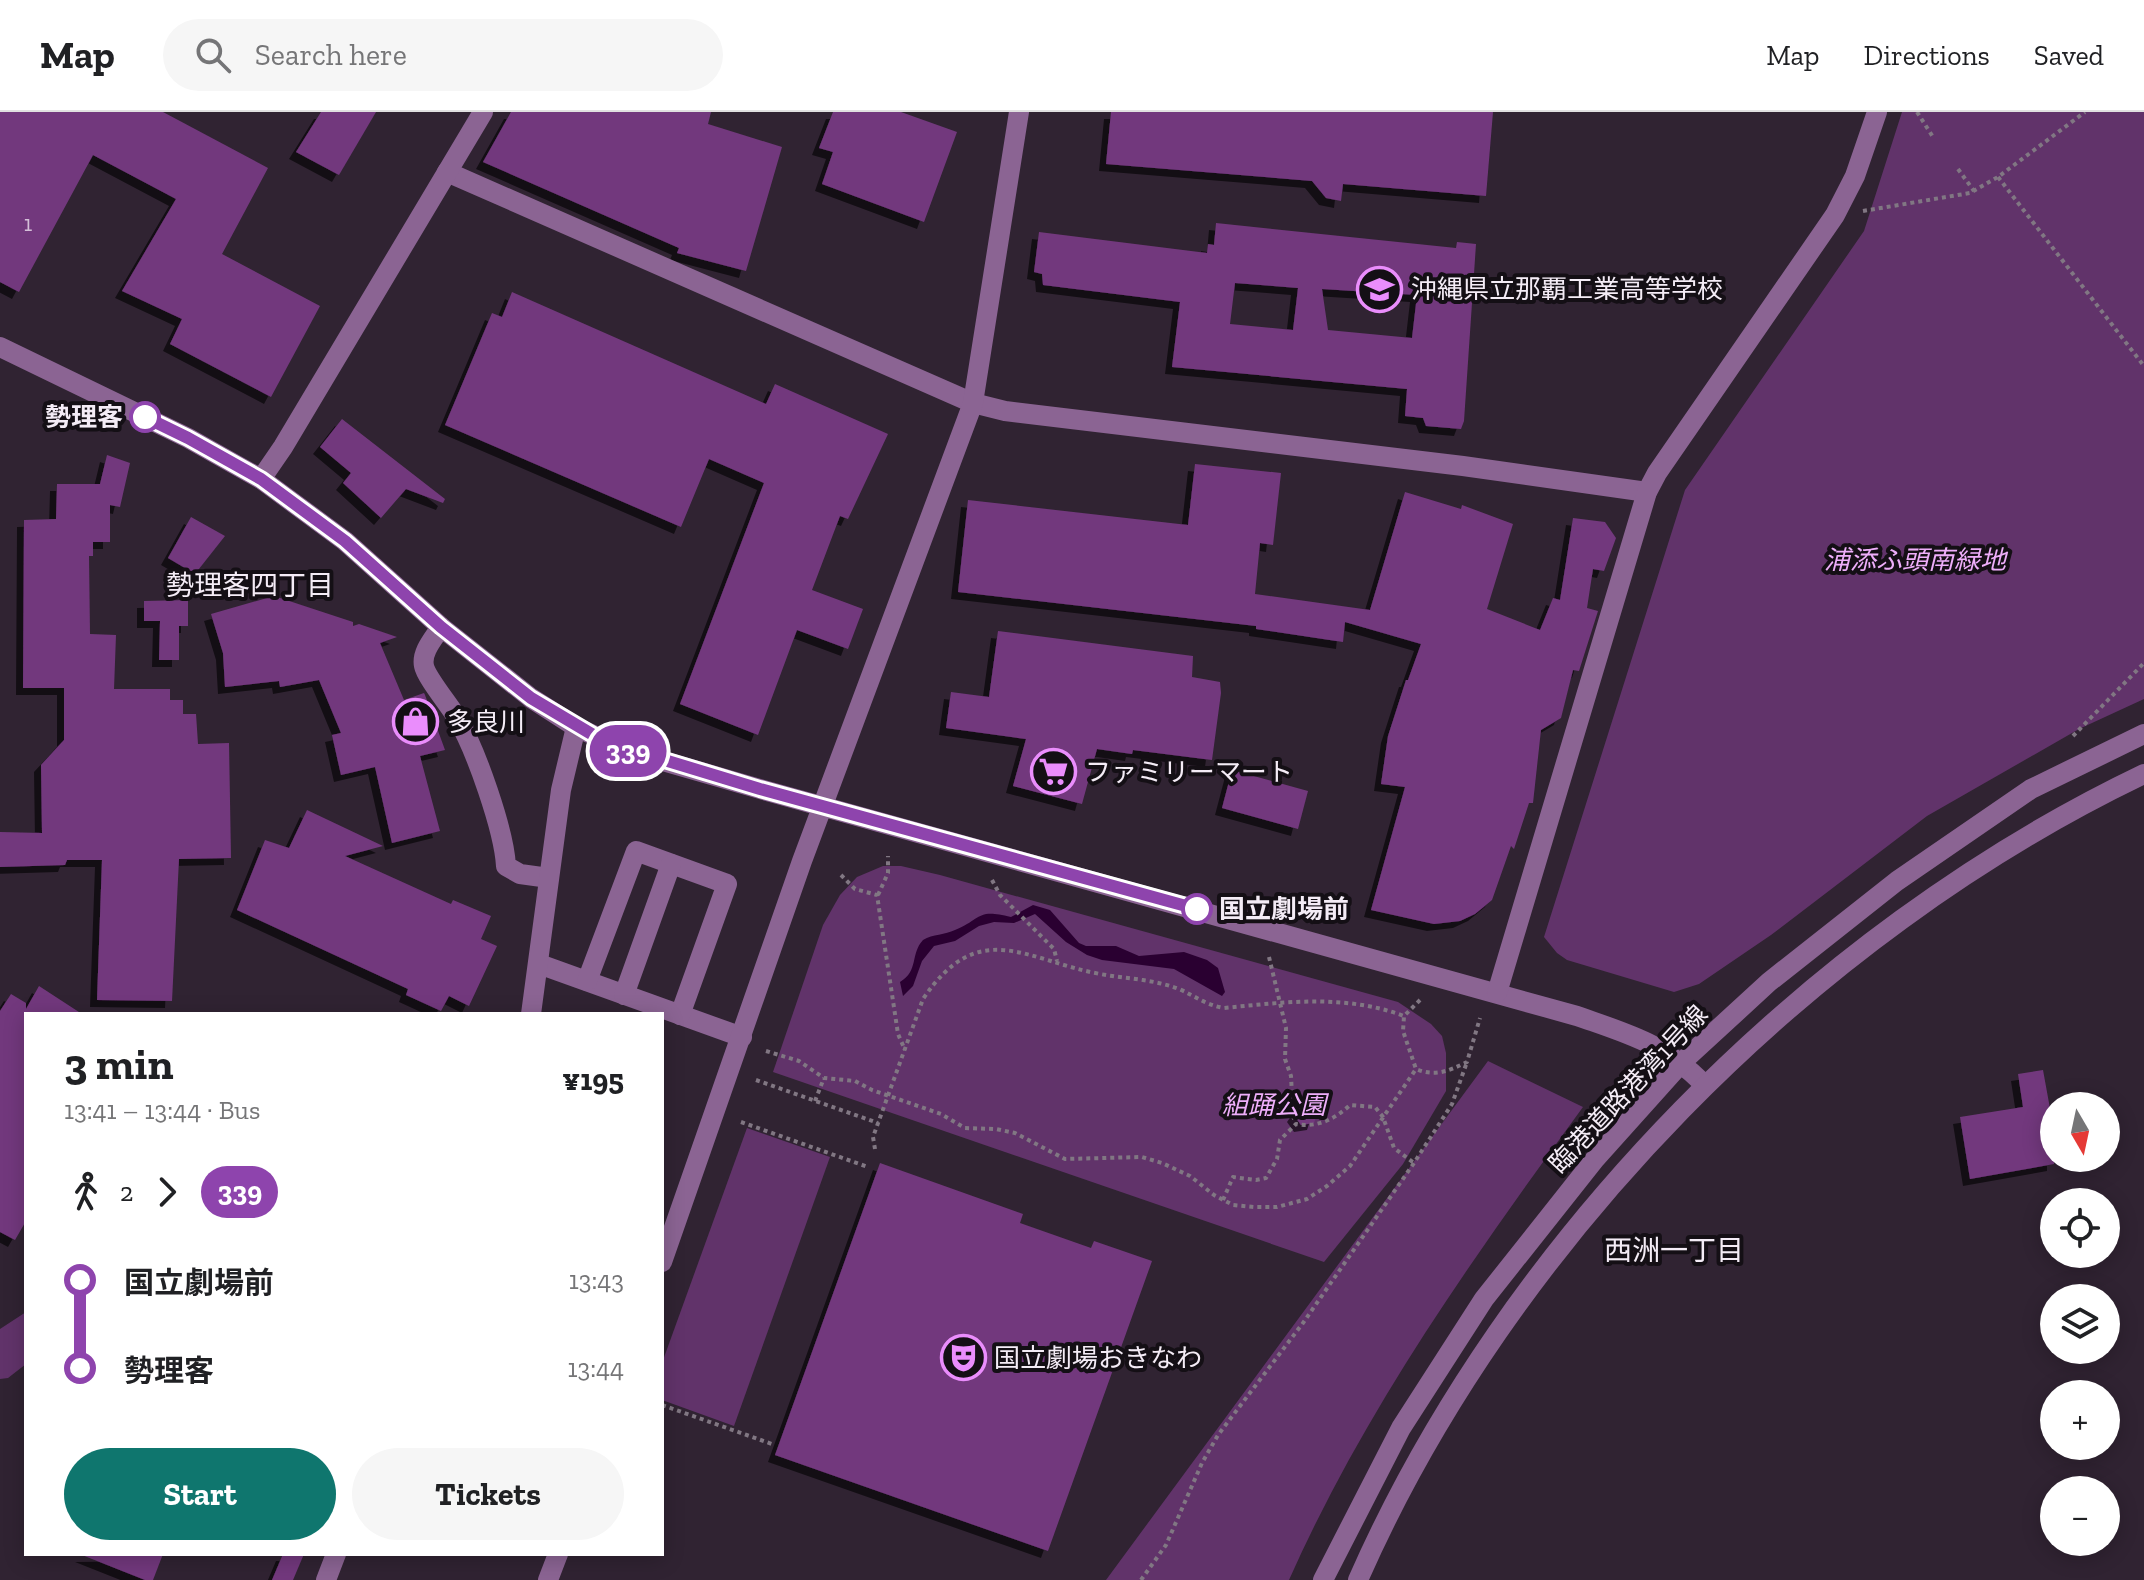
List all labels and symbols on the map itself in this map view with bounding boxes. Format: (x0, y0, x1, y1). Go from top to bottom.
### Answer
house number: 1 (24, 210, 33, 237)
school or university icon: 沖縄県立那覇工業高等学校 (1356, 265, 1404, 313)
place label: 沖縄県立那覇工業高等学校 (1411, 273, 1723, 305)
place label: 勢理客 (45, 401, 123, 433)
marker: 勢理客 (130, 402, 160, 432)
park label: 浦添ふ頭南緑地 (1824, 544, 2009, 576)
district label: 勢理客四丁目 (166, 569, 334, 602)
shop icon: 多良川 (392, 698, 440, 746)
place label: 多良川 (447, 706, 525, 738)
line badge: 339 (582, 725, 674, 777)
supermarket icon: ファミリーマート (1030, 748, 1078, 796)
place label: ファミリーマート (1085, 756, 1293, 788)
place label: 国立劇場前 (1219, 893, 1349, 925)
marker: 国立劇場前 (1182, 894, 1212, 924)
street label: 臨港道路港湾1号線 (1542, 998, 1714, 1180)
park label: 組踊公園 (1222, 1089, 1330, 1121)
north arrow (2040, 1092, 2120, 1172)
district label: 西洲一丁目 (1604, 1234, 1744, 1267)
theatre icon: 国立劇場おきなわ (939, 1334, 987, 1382)
place label: 国立劇場おきなわ (994, 1342, 1202, 1374)

